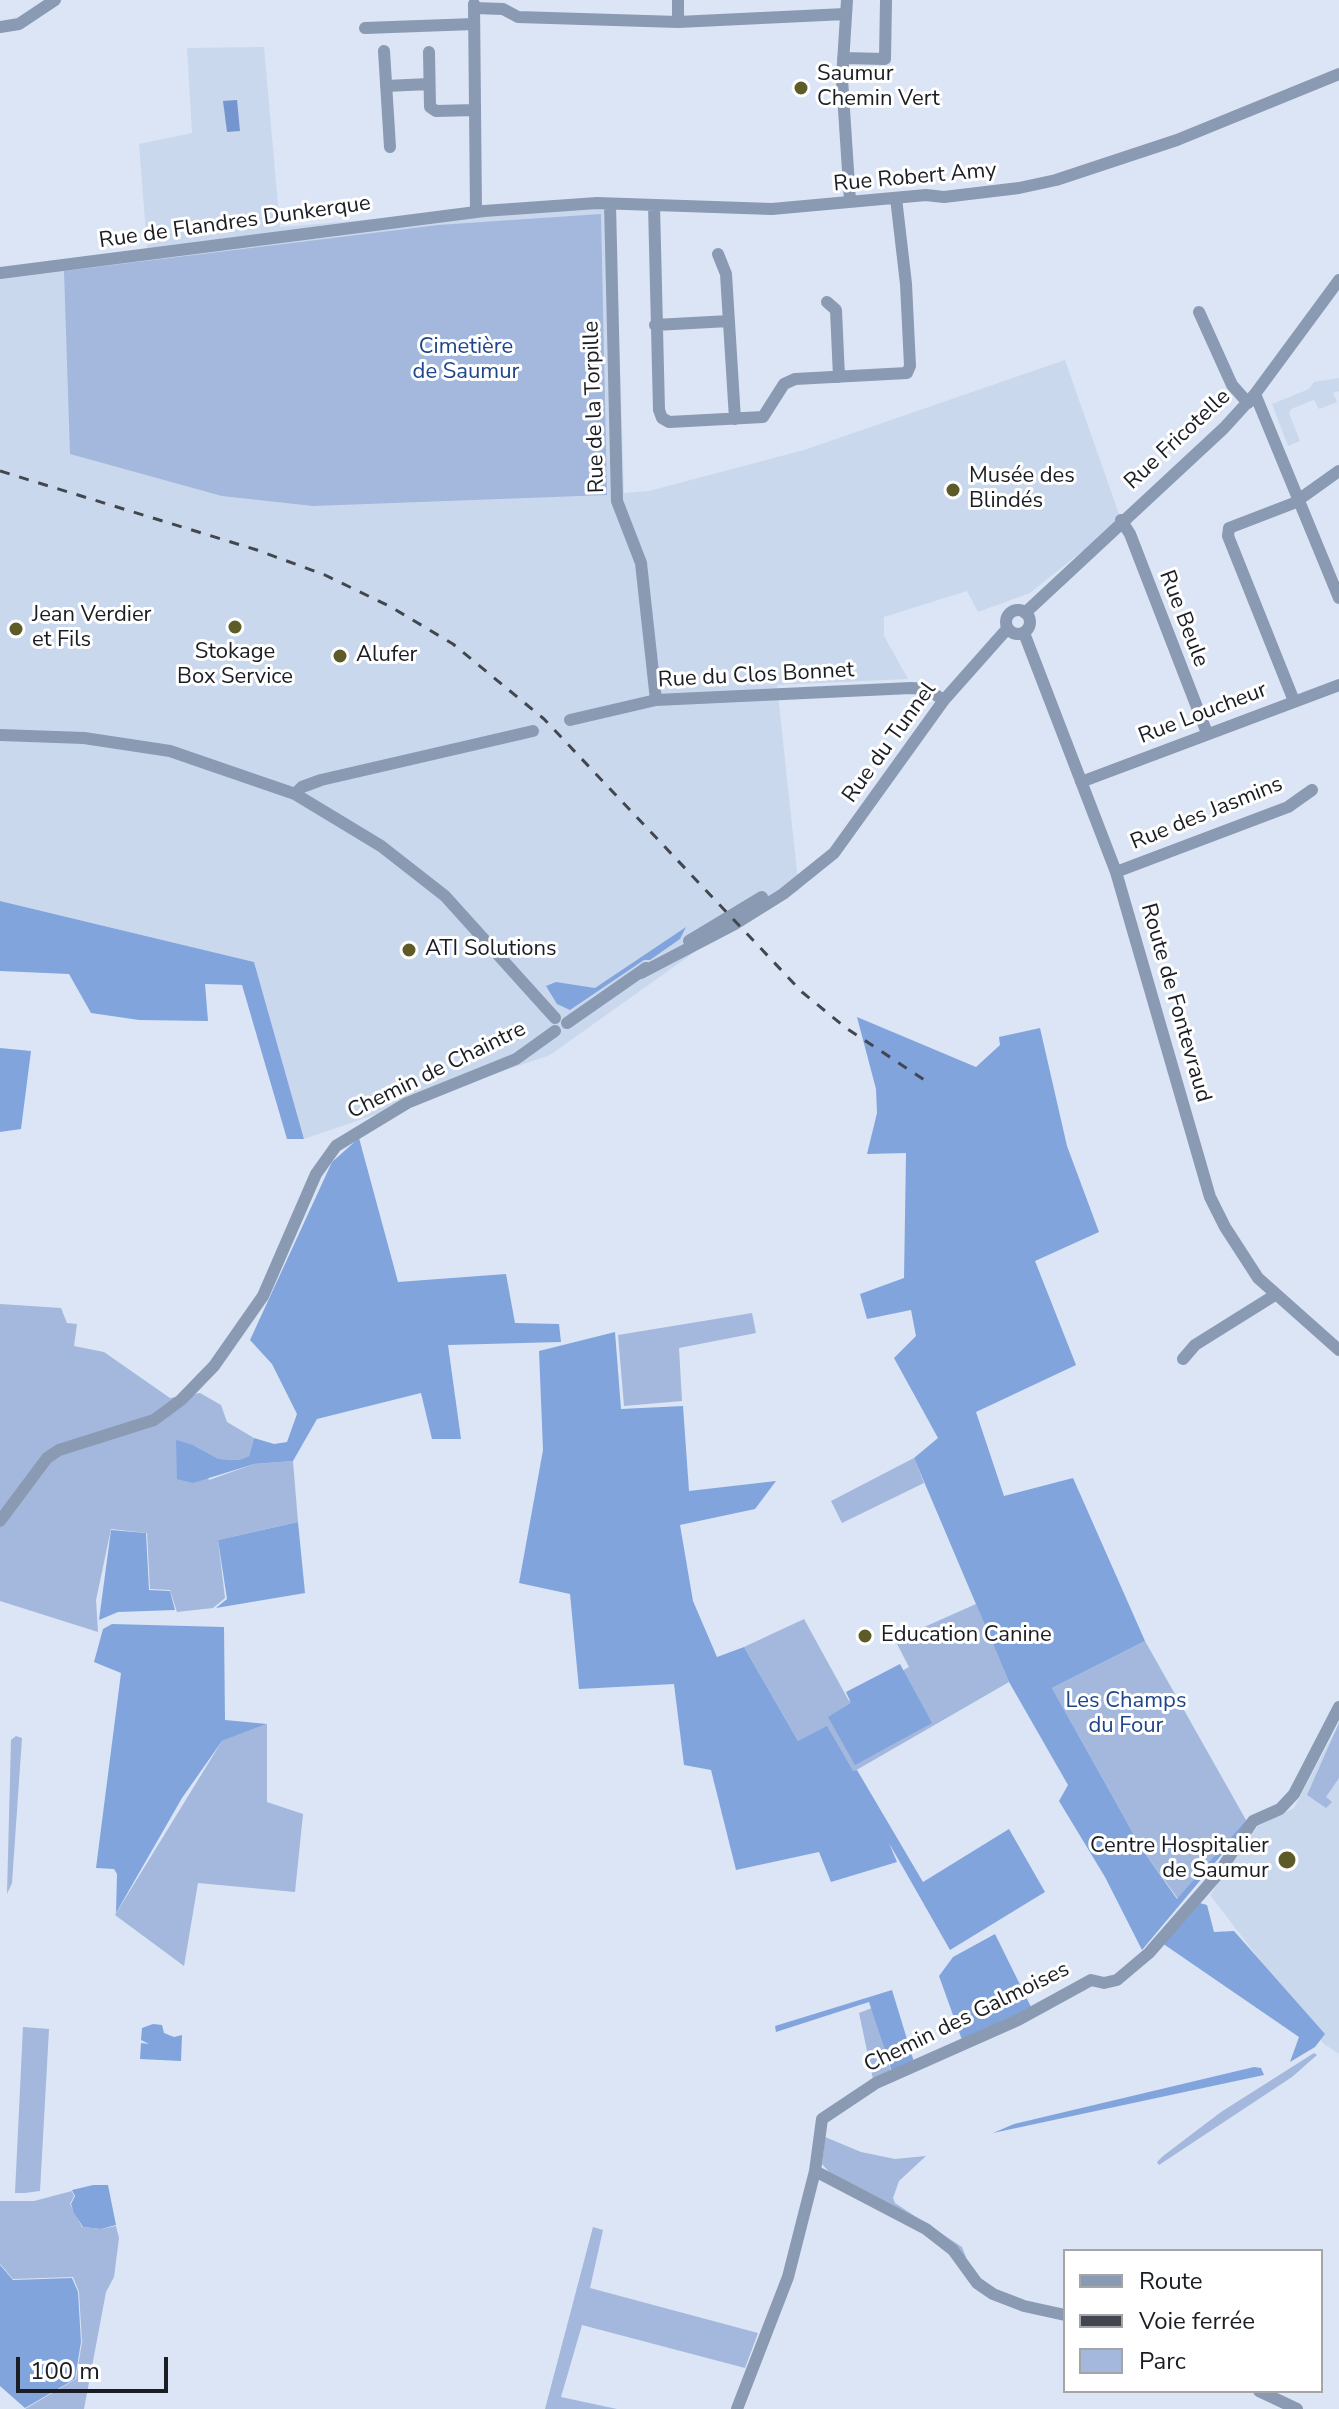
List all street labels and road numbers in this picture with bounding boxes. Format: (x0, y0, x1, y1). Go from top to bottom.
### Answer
street label: Rue Robert Amy (832, 158, 998, 198)
street label: Rue de Flandres Dunkerque (97, 191, 373, 255)
street label: Rue de la Torpille (579, 320, 611, 494)
street label: Rue Fricotelle (1120, 384, 1236, 496)
street label: Rue Beule (1152, 567, 1214, 671)
street label: Rue du Clos Bonnet (657, 658, 855, 694)
street label: Rue Loucheur (1135, 677, 1271, 751)
street label: Rue du Tunnel (837, 678, 943, 808)
street label: Rue des Jasmins (1127, 771, 1287, 857)
street label: Route de Fontevraud (1134, 901, 1216, 1105)
street label: Chemin de Chaintre (344, 1016, 530, 1126)
street label: Chemin des Galmoises (860, 1957, 1074, 2079)

